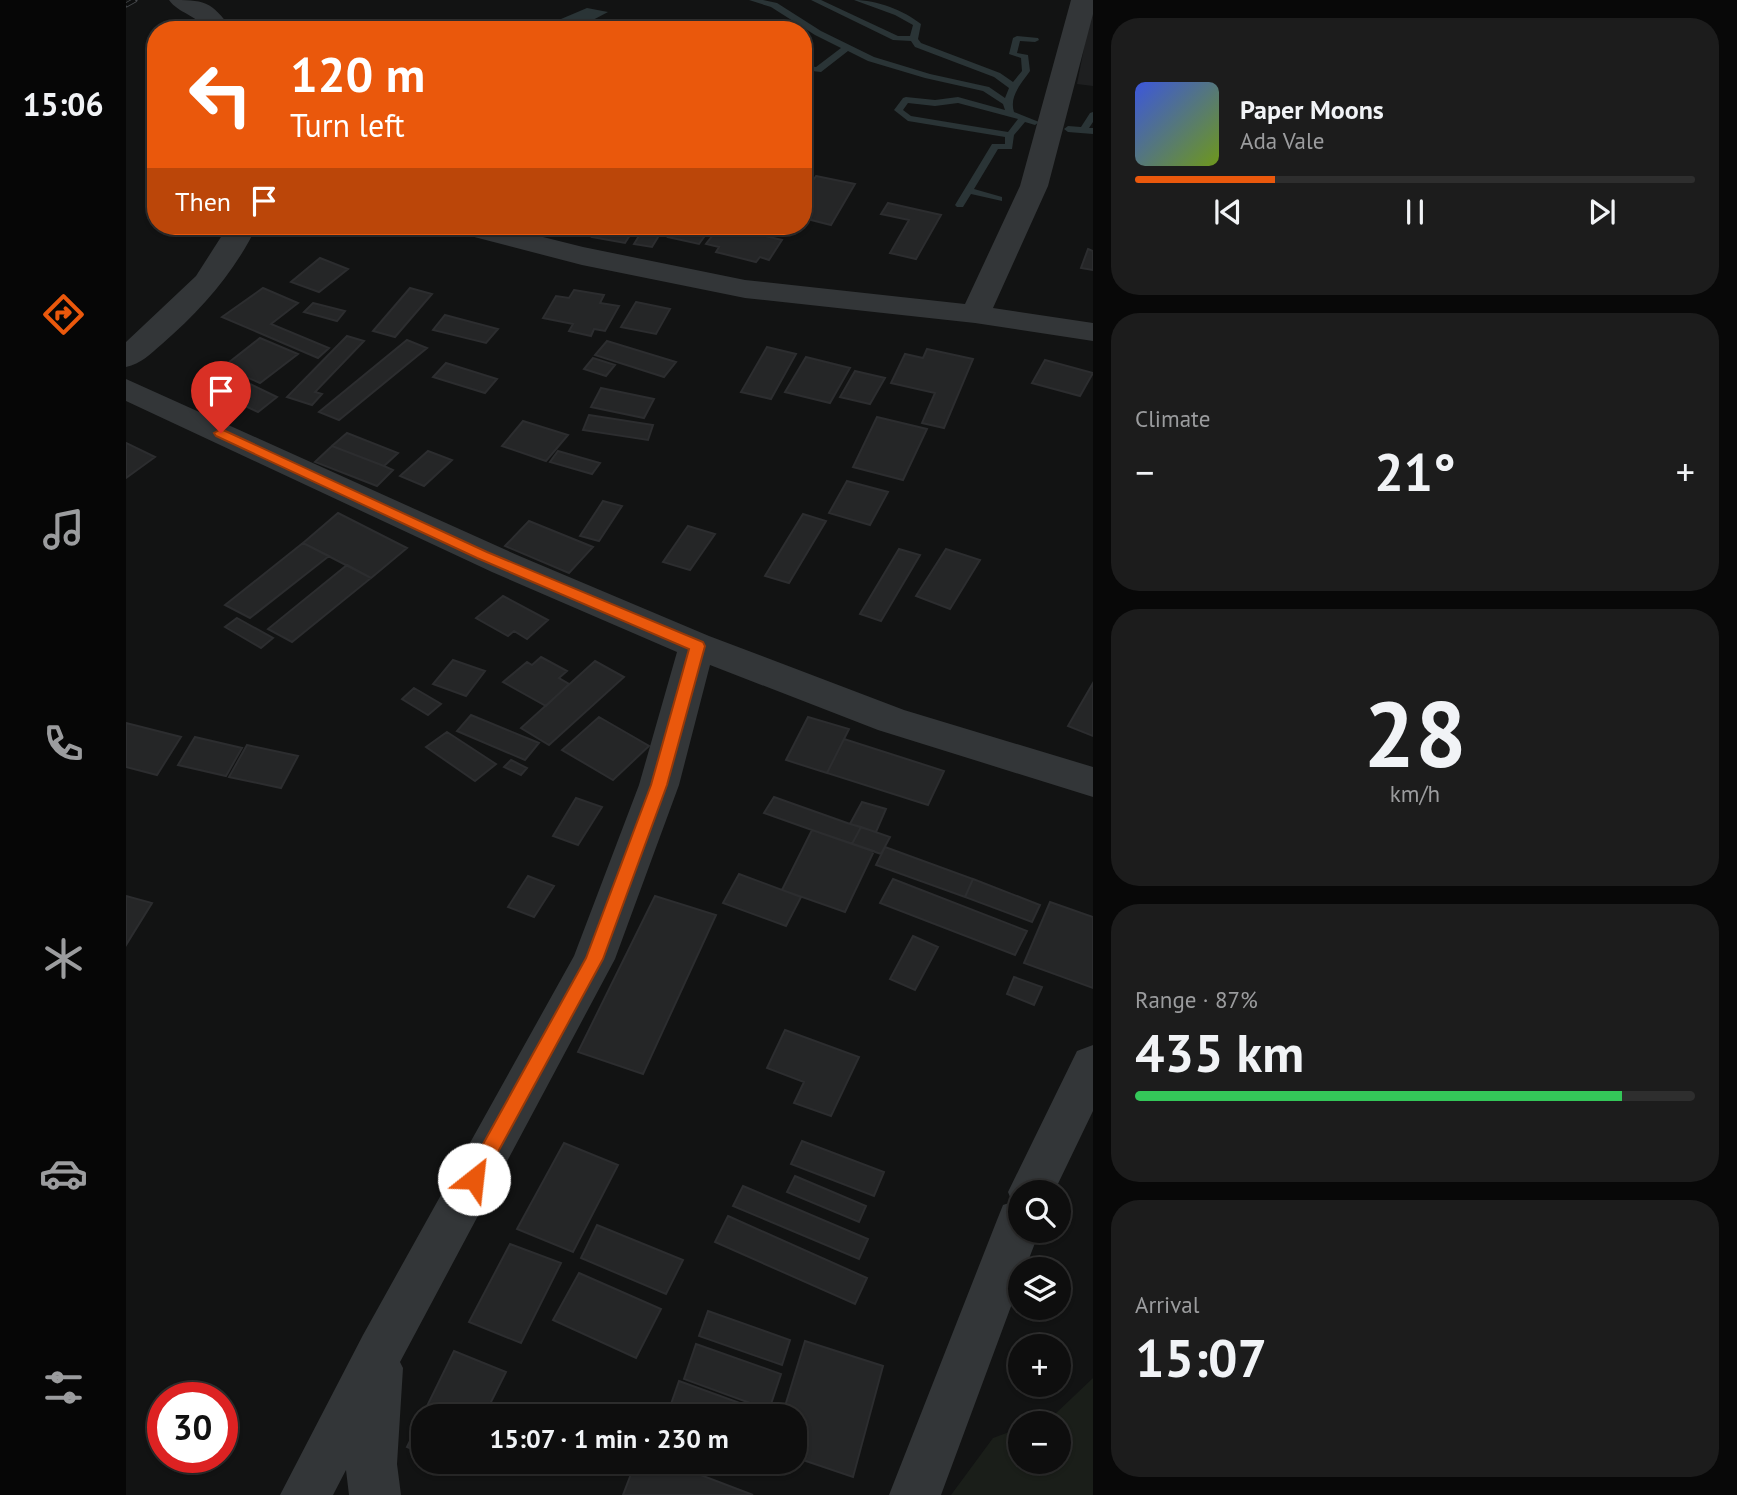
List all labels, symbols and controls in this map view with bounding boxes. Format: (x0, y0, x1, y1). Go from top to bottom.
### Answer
text: 120 m (290, 42, 425, 106)
icon: left (175, 49, 266, 140)
text: 15:06 (22, 83, 104, 125)
text: Paper Moons (1240, 93, 1384, 126)
text: Turn left (290, 104, 405, 146)
text: Ada Vale (1240, 126, 1324, 155)
icon: arrive (245, 182, 283, 220)
text: Then (175, 185, 231, 218)
icon: previous (1209, 193, 1247, 231)
icon: pause (1396, 193, 1434, 231)
icon: next (1583, 193, 1621, 231)
icon: directions (39, 290, 88, 339)
pin (191, 361, 251, 433)
icon: arrive (202, 372, 240, 410)
text: Climate (1135, 404, 1210, 433)
text: 21° (1374, 438, 1456, 505)
text: − (1135, 447, 1154, 496)
text: + (1676, 447, 1695, 496)
icon: music (39, 505, 88, 554)
text: 28 (1363, 674, 1467, 792)
icon: phone (39, 719, 88, 768)
text: km/h (1390, 779, 1440, 808)
icon: climate (39, 934, 88, 983)
text: Range · 87% (1135, 985, 1258, 1014)
text: 435 km (1135, 1019, 1304, 1086)
position arrow (437, 1142, 511, 1216)
icon: car (39, 1149, 88, 1198)
map controls (1008, 1180, 1071, 1474)
button: search (1008, 1180, 1071, 1243)
button: layers (1008, 1257, 1071, 1320)
text: Arrival (1135, 1290, 1199, 1319)
text: 15:07 (1135, 1324, 1267, 1391)
button: + (1008, 1334, 1071, 1397)
icon: filters (39, 1363, 88, 1412)
speed limit sign: 30 (147, 1382, 238, 1473)
button: − (1008, 1411, 1071, 1474)
text: 15:07 · 1 min · 230 m (489, 1422, 729, 1455)

